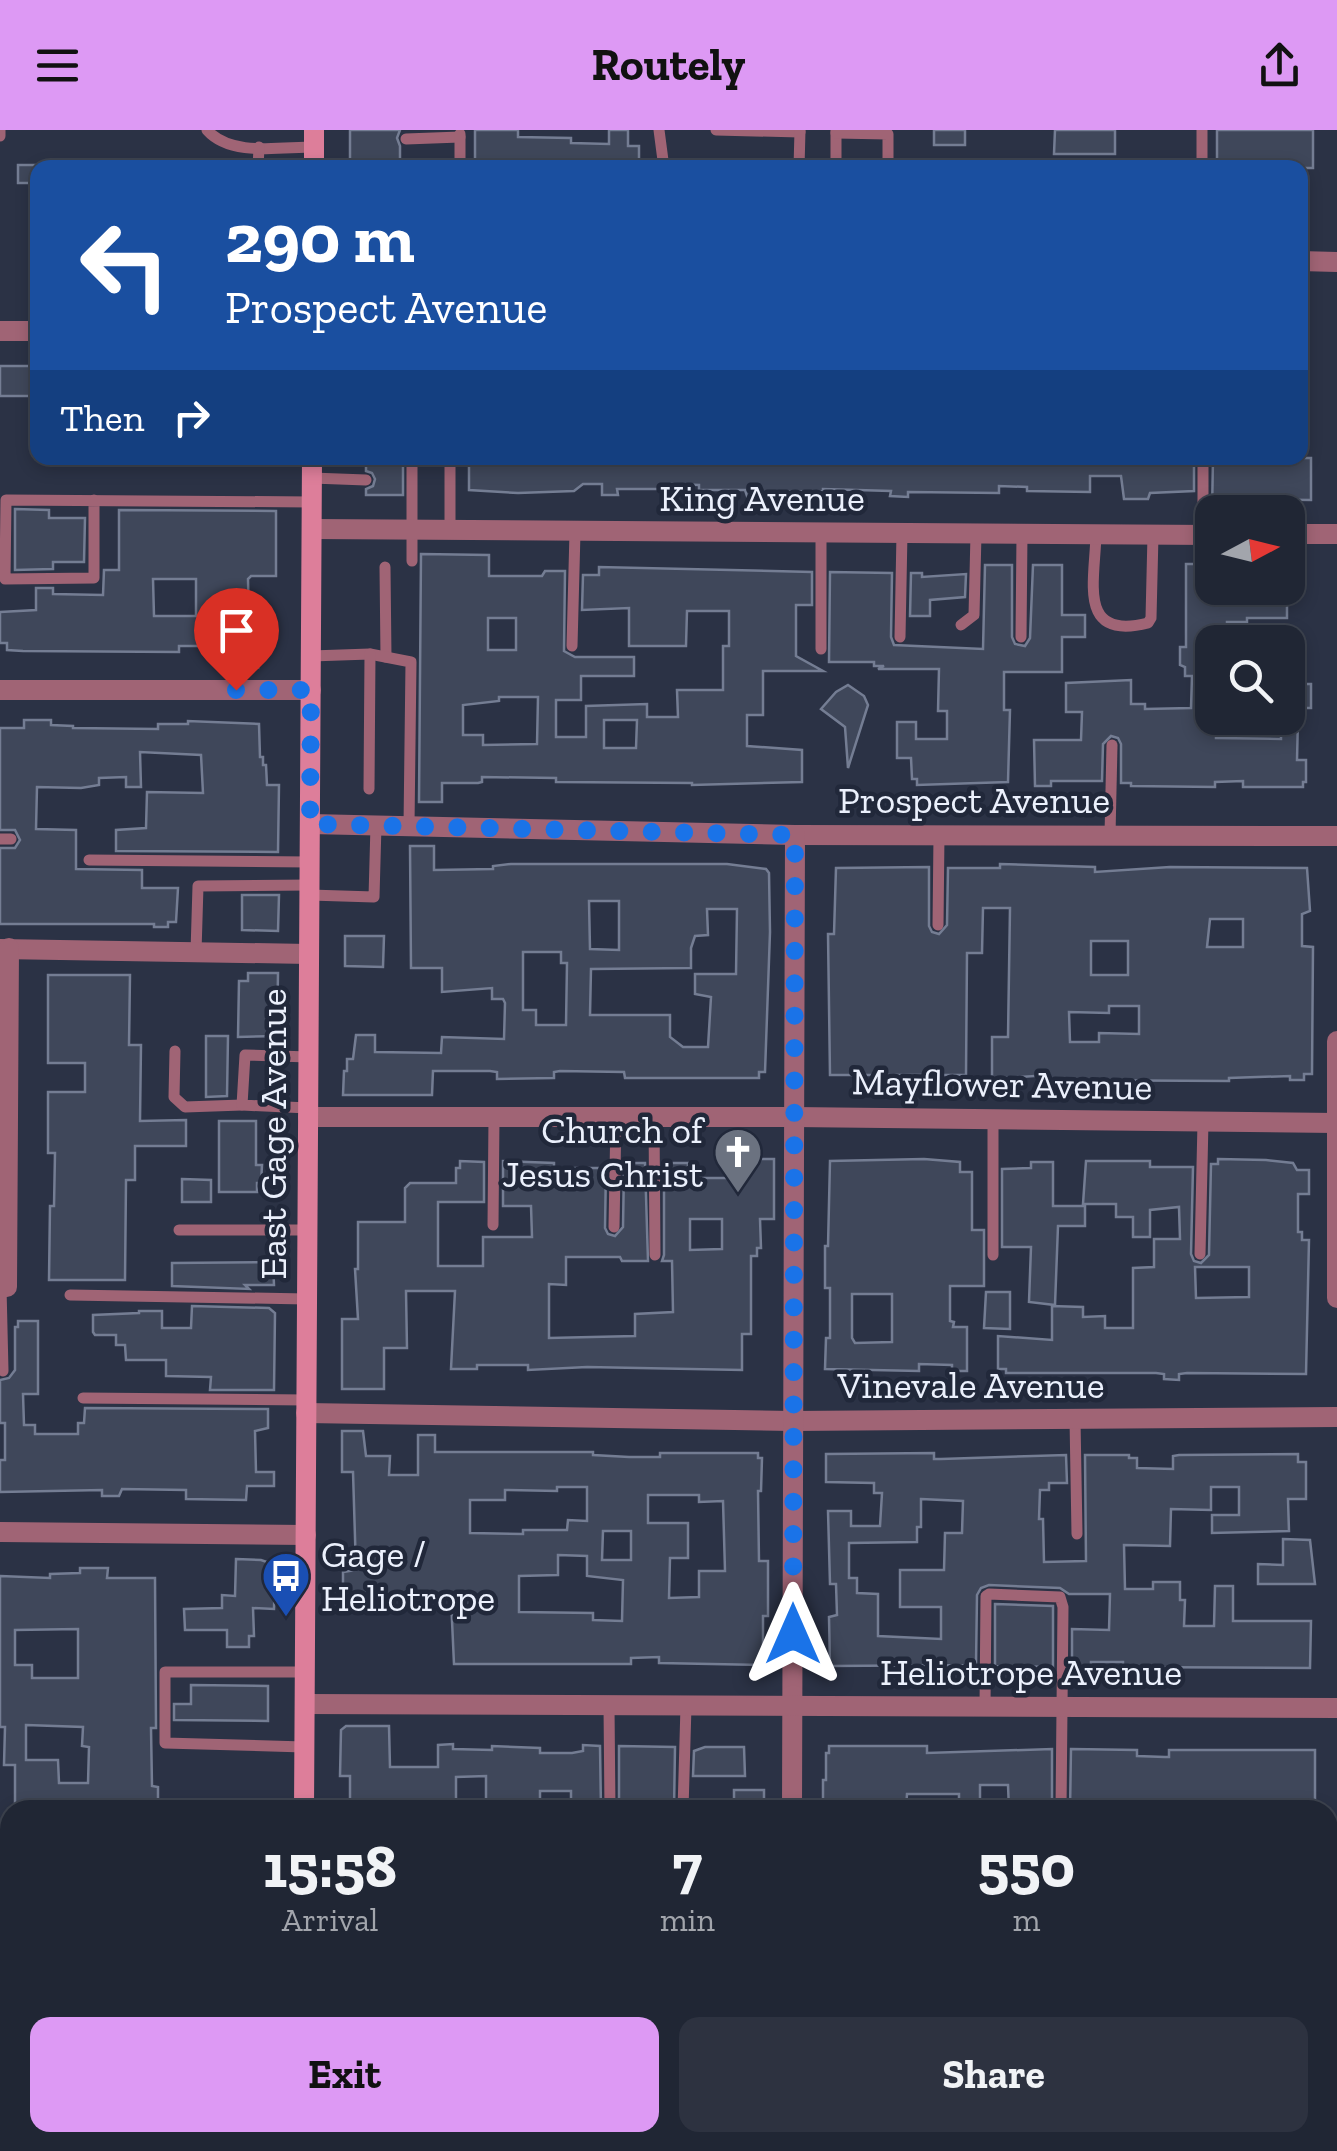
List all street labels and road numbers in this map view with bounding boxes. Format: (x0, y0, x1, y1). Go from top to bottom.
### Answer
street label: King Avenue (659, 475, 865, 521)
street label: Prospect Avenue (838, 777, 1110, 823)
street label: East Gage Avenue (250, 988, 296, 1280)
street label: Mayflower Avenue (851, 1058, 1153, 1110)
street label: Vinevale Avenue (837, 1362, 1105, 1408)
street label: Heliotrope Avenue (880, 1649, 1182, 1695)

